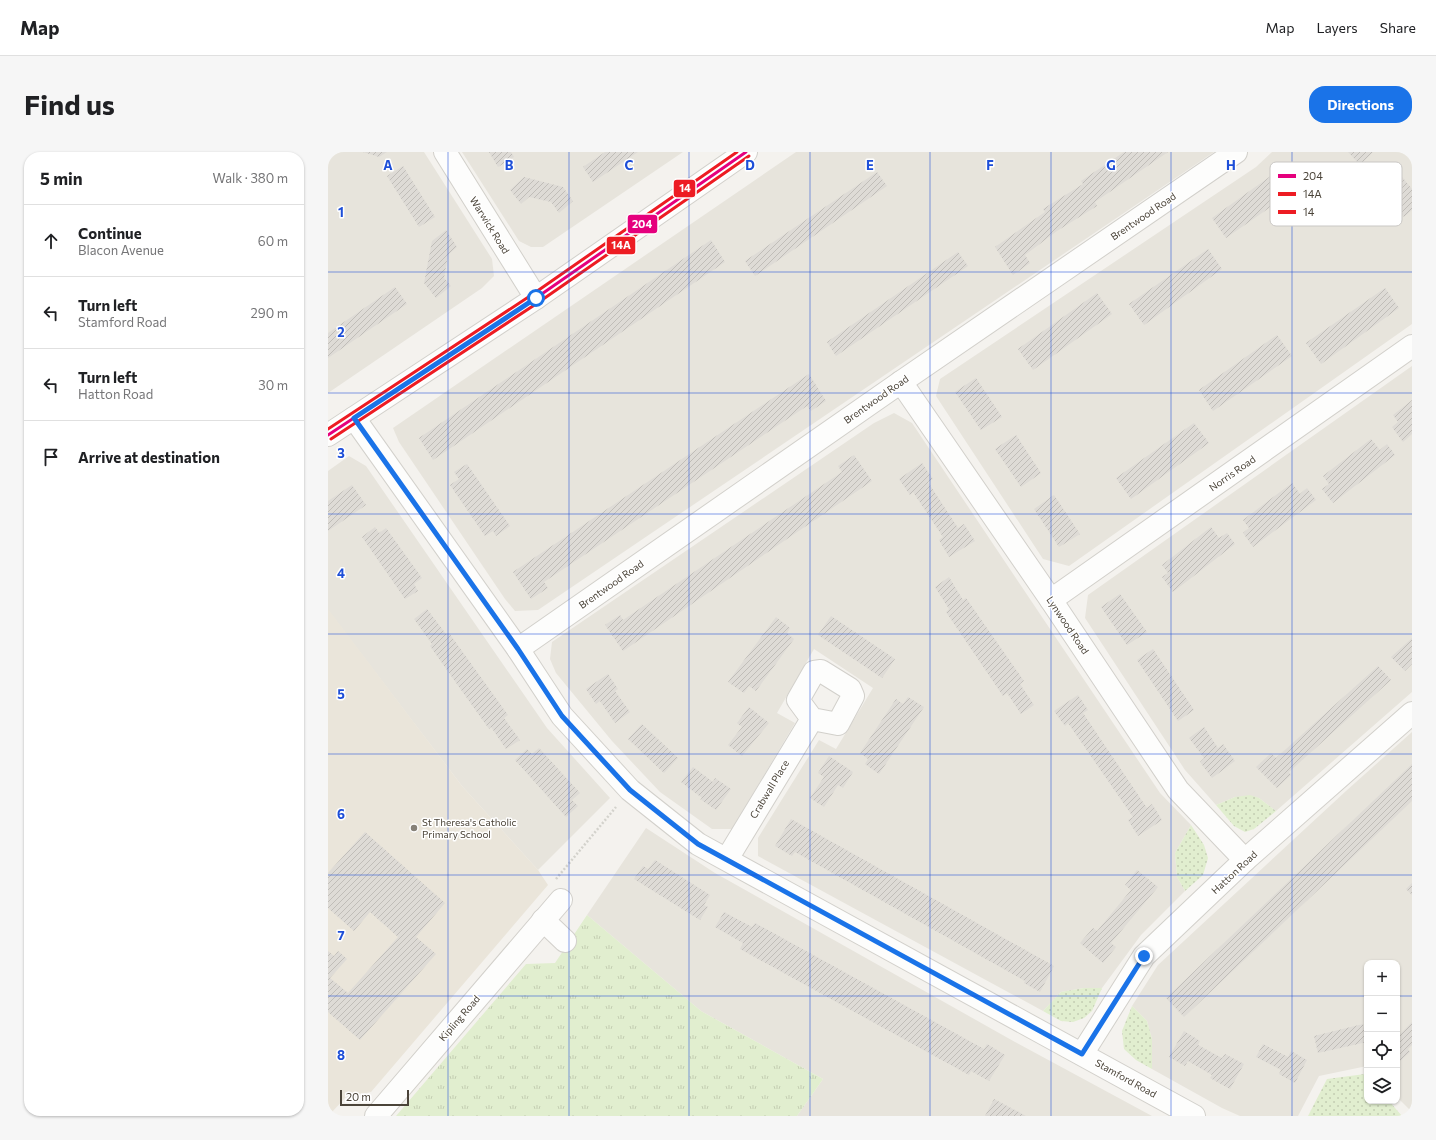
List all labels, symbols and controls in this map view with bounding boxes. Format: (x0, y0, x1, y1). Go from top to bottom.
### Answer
text: Map (20, 16, 59, 39)
text: Map (1266, 19, 1294, 36)
text: Layers (1316, 19, 1358, 36)
text: Share (1380, 19, 1416, 36)
button: Directions (1309, 86, 1412, 123)
text: Find us (24, 87, 115, 121)
text: A (383, 157, 393, 173)
text: B (505, 157, 514, 173)
text: C (625, 157, 634, 173)
text: D (745, 157, 755, 173)
text: E (866, 157, 874, 173)
text: F (986, 157, 994, 173)
text: G (1106, 157, 1116, 173)
text: H (1226, 157, 1236, 173)
legend (1270, 162, 1402, 226)
text: 5 min (40, 168, 83, 189)
text: 204 (1303, 169, 1323, 182)
text: Walk · 380 m (213, 170, 288, 186)
line badge: 14 (673, 179, 696, 198)
text: 14 (679, 181, 691, 194)
text: 14A (1303, 187, 1322, 200)
street label: Brentwood Road (1108, 190, 1178, 242)
street label: Warwick Road (468, 194, 512, 256)
text: 1 (338, 204, 344, 220)
text: 14 (1303, 205, 1315, 218)
line badge: 204 (627, 214, 658, 234)
text: 204 (632, 217, 652, 230)
text: Continue (78, 224, 142, 242)
icon: ahead (40, 230, 62, 252)
text: 60 m (258, 233, 288, 249)
line badge: 14A (606, 236, 636, 255)
text: 14A (611, 238, 631, 251)
text: Blacon Avenue (78, 242, 164, 258)
route start (527, 289, 545, 307)
text: Turn left (78, 296, 137, 314)
icon: left (40, 302, 62, 324)
text: 290 m (251, 305, 288, 321)
text: Stamford Road (78, 314, 167, 330)
text: 2 (337, 324, 345, 340)
text: Turn left (78, 368, 137, 386)
street label: Brentwood Road (841, 372, 911, 426)
icon: left (40, 374, 62, 396)
text: 30 m (258, 377, 288, 393)
text: Hatton Road (78, 386, 153, 402)
text: 3 (337, 445, 345, 461)
icon: arrive (40, 446, 62, 468)
text: Arrive at destination (78, 448, 220, 466)
street label: Norris Road (1206, 453, 1258, 493)
street label: Brentwood Road (576, 557, 646, 611)
text: 4 (337, 565, 345, 581)
street label: Lynwood Road (1044, 594, 1092, 656)
text: 5 (337, 686, 345, 702)
street label: Crabwall Place (747, 758, 791, 820)
text: 6 (337, 806, 345, 822)
place label: St Theresa's Catholic Primary School (422, 816, 517, 840)
marker: St Theresa's Catholic Primary School (409, 823, 419, 833)
street label: Hatton Road (1209, 848, 1259, 896)
text: 7 (337, 927, 345, 943)
route end (1135, 947, 1153, 965)
map controls (1364, 960, 1400, 1104)
button: + (1364, 960, 1400, 996)
street label: Kipling Road (436, 992, 482, 1043)
button: − (1364, 996, 1400, 1032)
button: locate (1364, 1032, 1400, 1068)
text: 8 (337, 1047, 345, 1063)
street label: Stamford Road (1093, 1056, 1159, 1100)
button: layers (1364, 1068, 1400, 1104)
scale bar (340, 1088, 409, 1107)
text: 20 m (346, 1090, 371, 1103)

